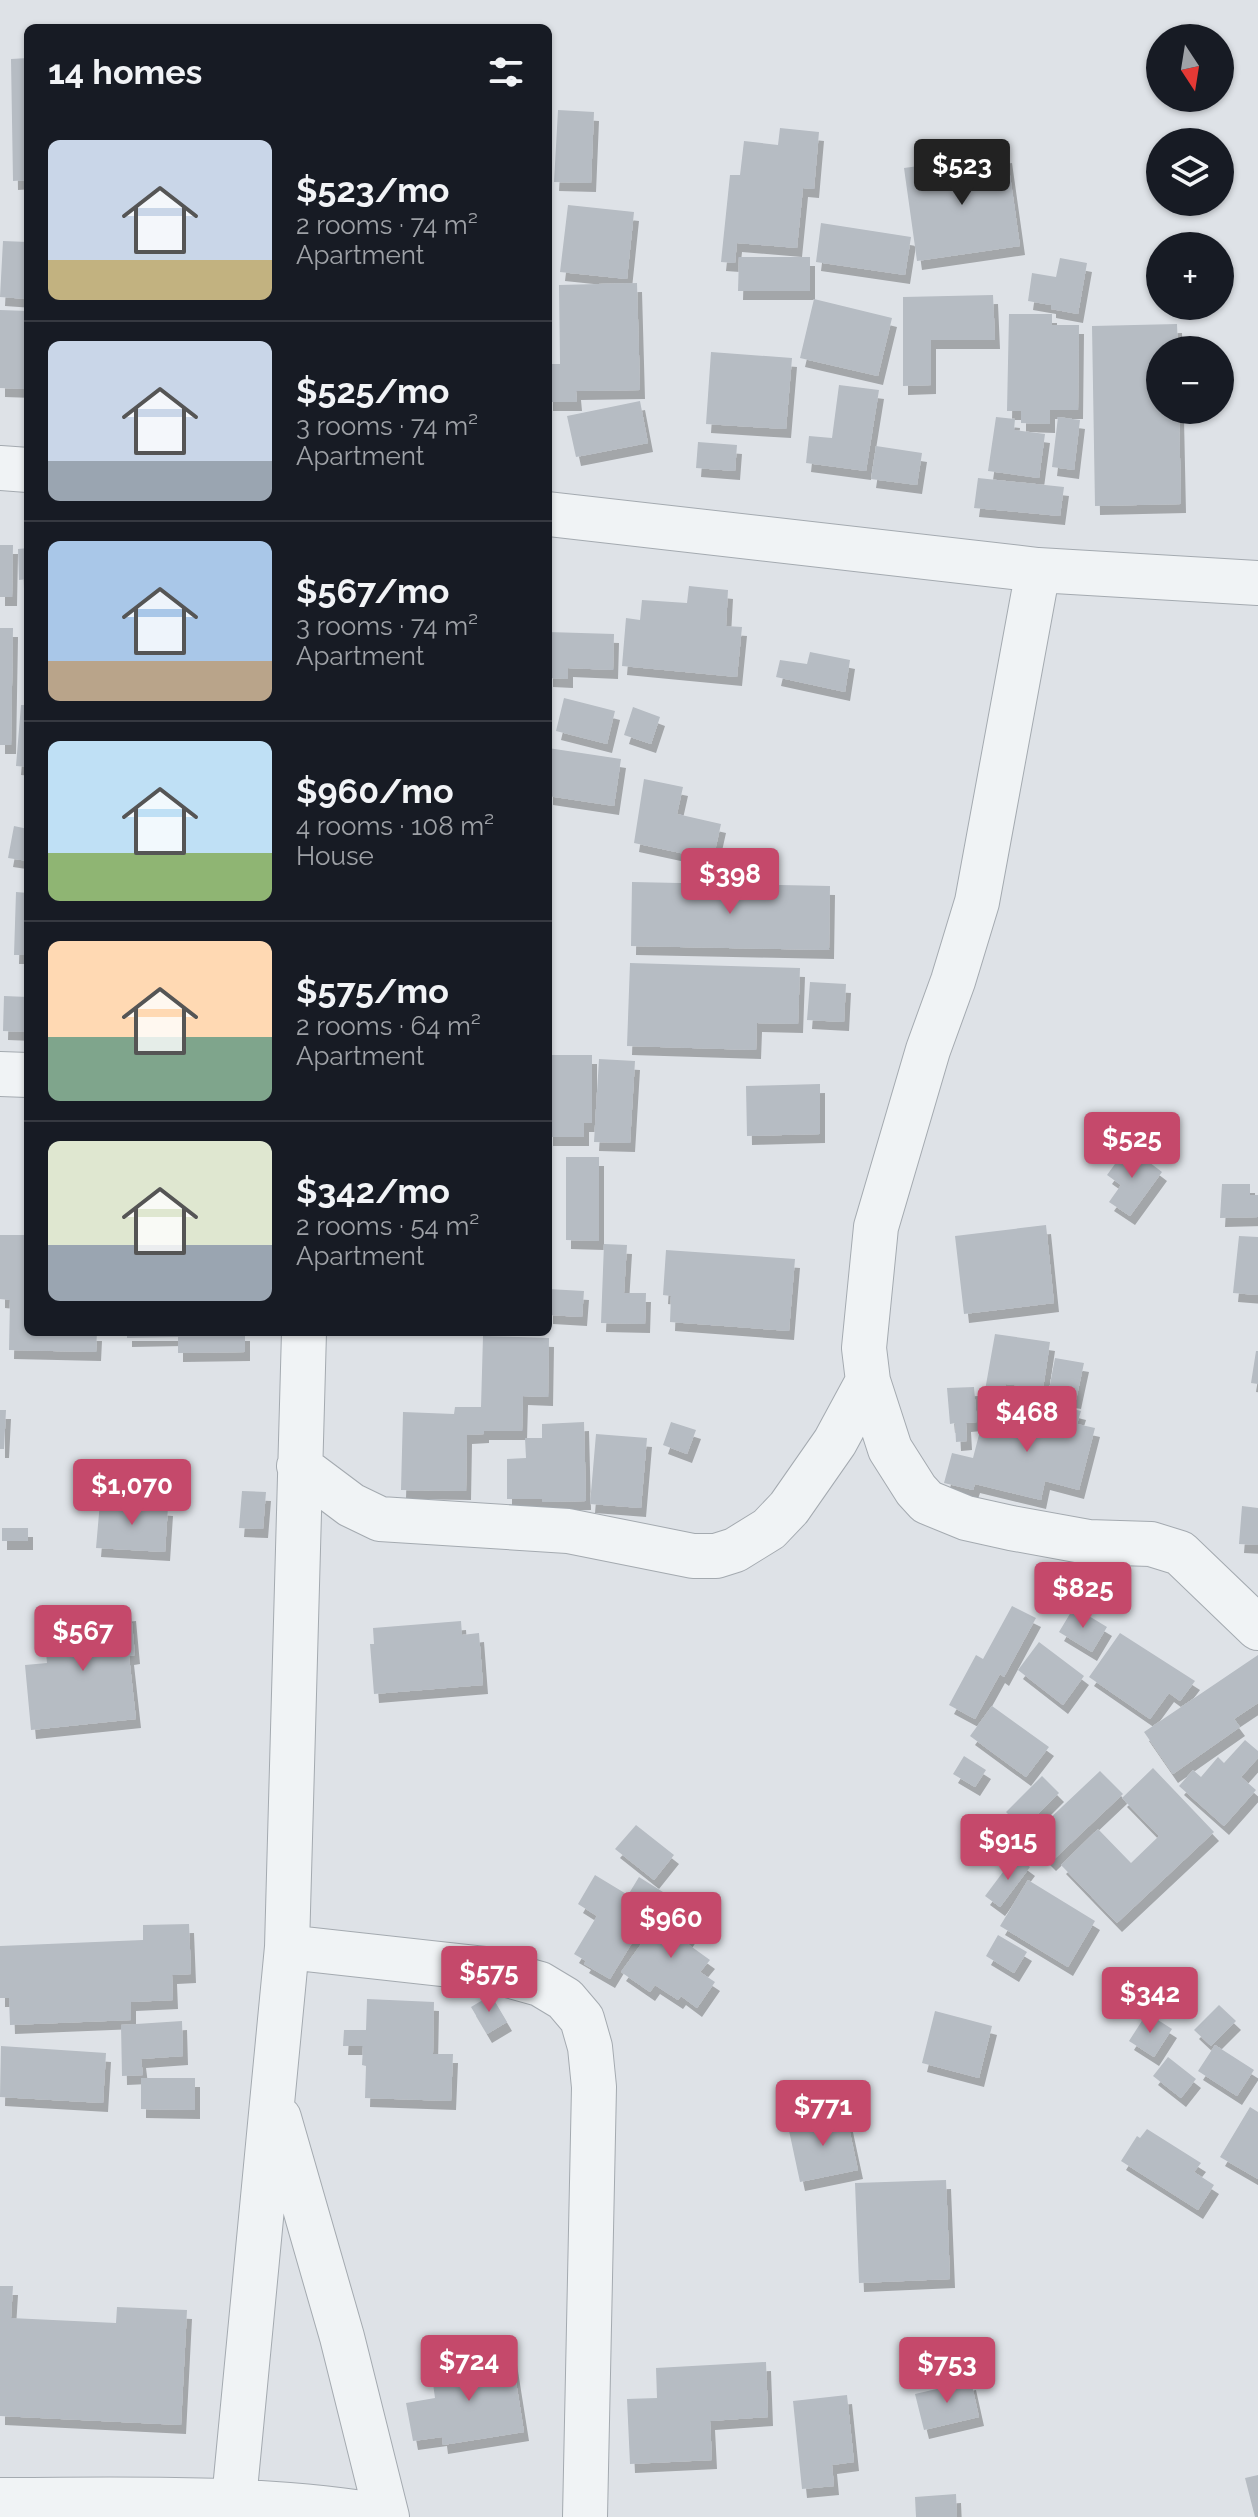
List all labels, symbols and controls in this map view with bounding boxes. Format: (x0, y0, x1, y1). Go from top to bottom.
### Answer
north arrow (1146, 24, 1234, 112)
map controls (1146, 24, 1234, 424)
icon: filters (484, 50, 528, 94)
text: 14 homes (48, 52, 202, 92)
button: layers (1146, 128, 1234, 216)
pin: $523 (915, 139, 1009, 207)
text: $523 (932, 150, 992, 180)
text: $523/mo (296, 170, 449, 210)
icon: home (112, 172, 208, 268)
text: 2 rooms · 74 m² (296, 210, 478, 240)
button: + (1146, 232, 1234, 320)
text: Apartment (296, 240, 425, 270)
button: − (1146, 336, 1234, 424)
text: $525/mo (296, 371, 449, 411)
icon: home (112, 373, 208, 469)
text: 3 rooms · 74 m² (296, 411, 478, 441)
text: Apartment (296, 441, 425, 471)
text: $567/mo (296, 571, 449, 611)
icon: home (112, 573, 208, 669)
text: 3 rooms · 74 m² (296, 611, 478, 641)
text: Apartment (296, 641, 425, 671)
text: $960/mo (296, 771, 454, 811)
icon: home (112, 773, 208, 869)
text: 4 rooms · 108 m² (296, 811, 494, 841)
text: House (296, 841, 374, 871)
pin: $398 (683, 848, 777, 916)
text: $398 (699, 859, 761, 889)
text: $575/mo (296, 971, 449, 1011)
icon: home (112, 973, 208, 1069)
text: 2 rooms · 64 m² (296, 1011, 481, 1041)
text: Apartment (296, 1041, 425, 1071)
pin: $525 (1085, 1112, 1179, 1180)
text: $525 (1102, 1123, 1162, 1153)
text: $342/mo (296, 1171, 450, 1211)
icon: home (112, 1173, 208, 1269)
text: 2 rooms · 54 m² (296, 1211, 479, 1241)
text: Apartment (296, 1241, 425, 1271)
pin: $468 (980, 1386, 1074, 1454)
text: $468 (996, 1397, 1058, 1427)
pin: $1,070 (67, 1459, 197, 1527)
text: $1,070 (91, 1470, 173, 1500)
pin: $825 (1036, 1562, 1130, 1630)
text: $825 (1052, 1573, 1114, 1603)
pin: $567 (36, 1605, 130, 1673)
text: $567 (52, 1616, 114, 1646)
pin: $915 (961, 1814, 1055, 1882)
text: $915 (978, 1825, 1038, 1855)
pin: $960 (624, 1892, 718, 1960)
text: $960 (639, 1903, 703, 1933)
pin: $575 (442, 1946, 536, 2014)
text: $575 (459, 1957, 519, 1987)
pin: $342 (1103, 1967, 1197, 2035)
text: $342 (1120, 1978, 1180, 2008)
pin: $771 (776, 2080, 870, 2148)
text: $771 (794, 2091, 852, 2121)
pin: $724 (422, 2335, 516, 2403)
pin: $753 (900, 2337, 994, 2405)
text: $724 (439, 2346, 499, 2376)
text: $753 (917, 2348, 977, 2378)

